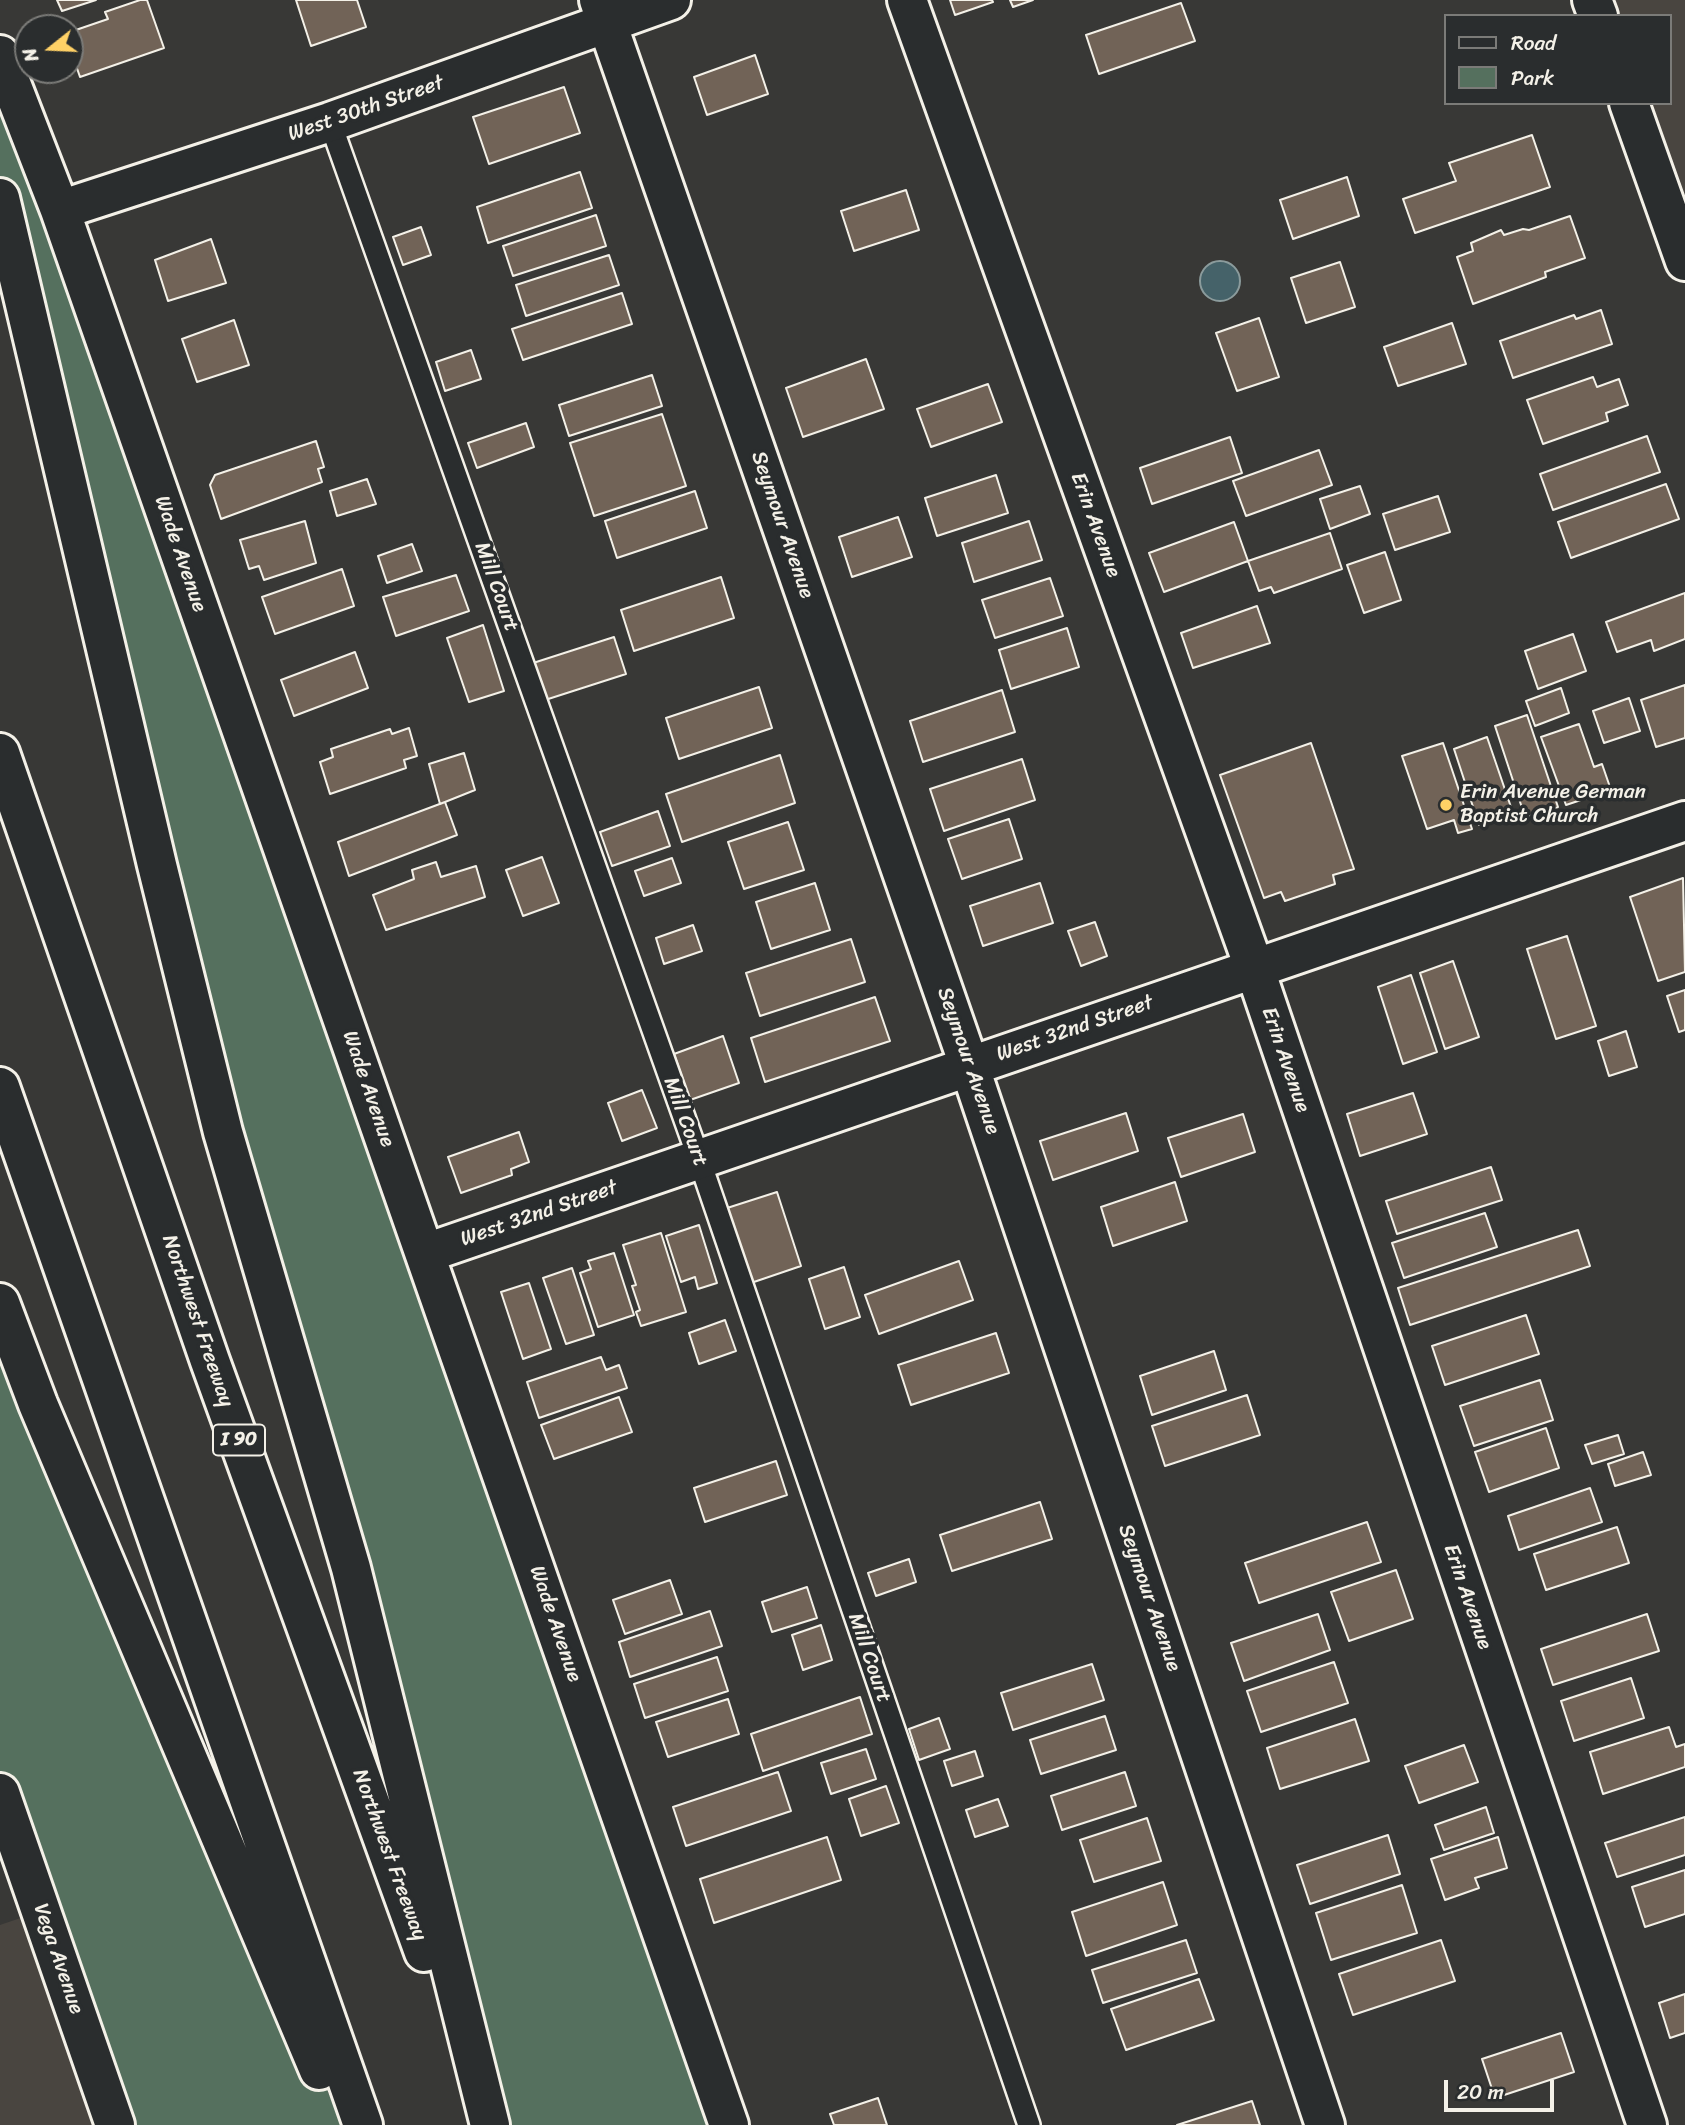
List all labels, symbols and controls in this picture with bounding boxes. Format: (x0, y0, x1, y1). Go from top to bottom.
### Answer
north arrow (14, 14, 84, 84)
legend (1444, 14, 1671, 105)
text: Road (1511, 24, 1556, 62)
text: N (13, 44, 48, 66)
text: Park (1511, 59, 1554, 97)
street label: West 30th Street (285, 71, 447, 147)
street label: Seymour Avenue (745, 448, 819, 602)
street label: Erin Avenue (1064, 469, 1126, 581)
street label: Wade Avenue (148, 493, 212, 615)
street label: Mill Court (468, 539, 524, 635)
place label: Erin Avenue German Baptist Church (1460, 780, 1646, 830)
marker: Erin Avenue German Baptist Church (1438, 797, 1454, 813)
street label: Seymour Avenue (931, 984, 1005, 1138)
street label: West 32nd Street (993, 990, 1157, 1068)
street label: Erin Avenue (1255, 1004, 1315, 1116)
street label: Wade Avenue (336, 1028, 400, 1150)
street label: Mill Court (657, 1074, 713, 1170)
street label: West 32nd Street (457, 1175, 621, 1253)
street label: Northwest Freeway (156, 1232, 238, 1410)
road number: I 90 (213, 1424, 265, 1456)
street label: Seymour Avenue (1112, 1521, 1186, 1675)
street label: Erin Avenue (1437, 1541, 1497, 1653)
street label: Wade Avenue (523, 1563, 587, 1685)
street label: Mill Court (842, 1610, 896, 1706)
street label: Northwest Freeway (346, 1766, 432, 1944)
street label: Vega Avenue (27, 1900, 89, 2018)
scale bar (1447, 2066, 1557, 2110)
text: 20 m (1457, 2073, 1504, 2111)

